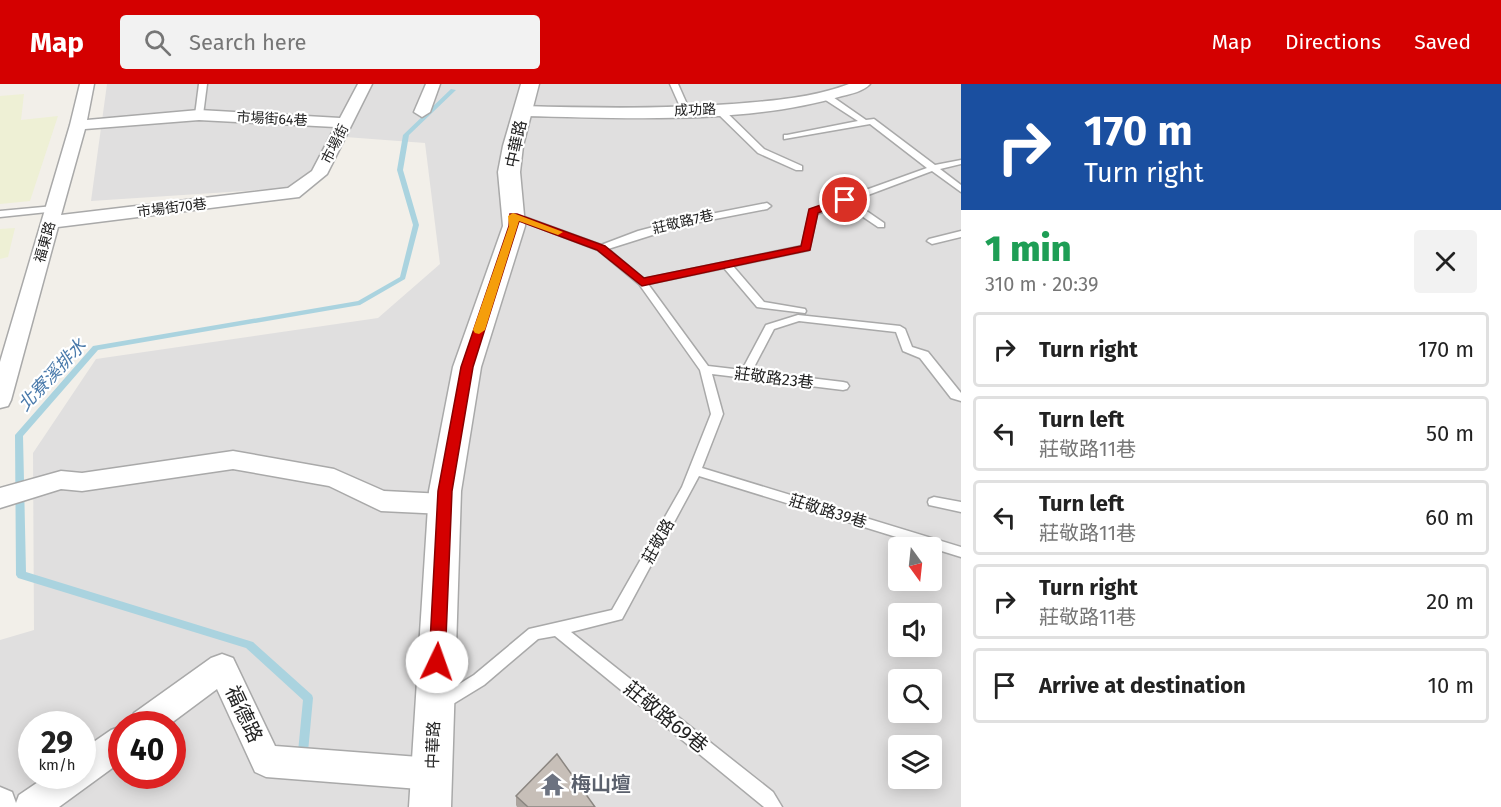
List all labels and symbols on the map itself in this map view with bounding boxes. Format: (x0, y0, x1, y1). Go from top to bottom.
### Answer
street label: 成功路 (674, 101, 716, 119)
street label: 市場街64巷 (236, 109, 308, 129)
street label: 中華路 (502, 119, 530, 169)
street label: 市場街 (318, 121, 352, 167)
pin (819, 174, 870, 225)
street label: 市場街70巷 (136, 195, 208, 221)
street label: 莊敬路7巷 (651, 207, 715, 237)
street label: 福東路 (31, 219, 59, 265)
water label: 北寮溪排水 (13, 334, 91, 415)
street label: 莊敬路23巷 (733, 364, 815, 392)
street label: 莊敬路39巷 (787, 490, 869, 532)
street label: 莊敬路 (638, 515, 678, 567)
north arrow (888, 537, 942, 591)
position arrow (405, 630, 469, 694)
street label: 莊敬路69巷 (619, 676, 713, 758)
street label: 福德路 (220, 682, 268, 746)
speed limit sign: 40 (108, 711, 186, 789)
street label: 中華路 (423, 721, 443, 769)
temple icon: 梅山壇 (540, 771, 566, 797)
place label: 梅山壇 (571, 772, 631, 796)

